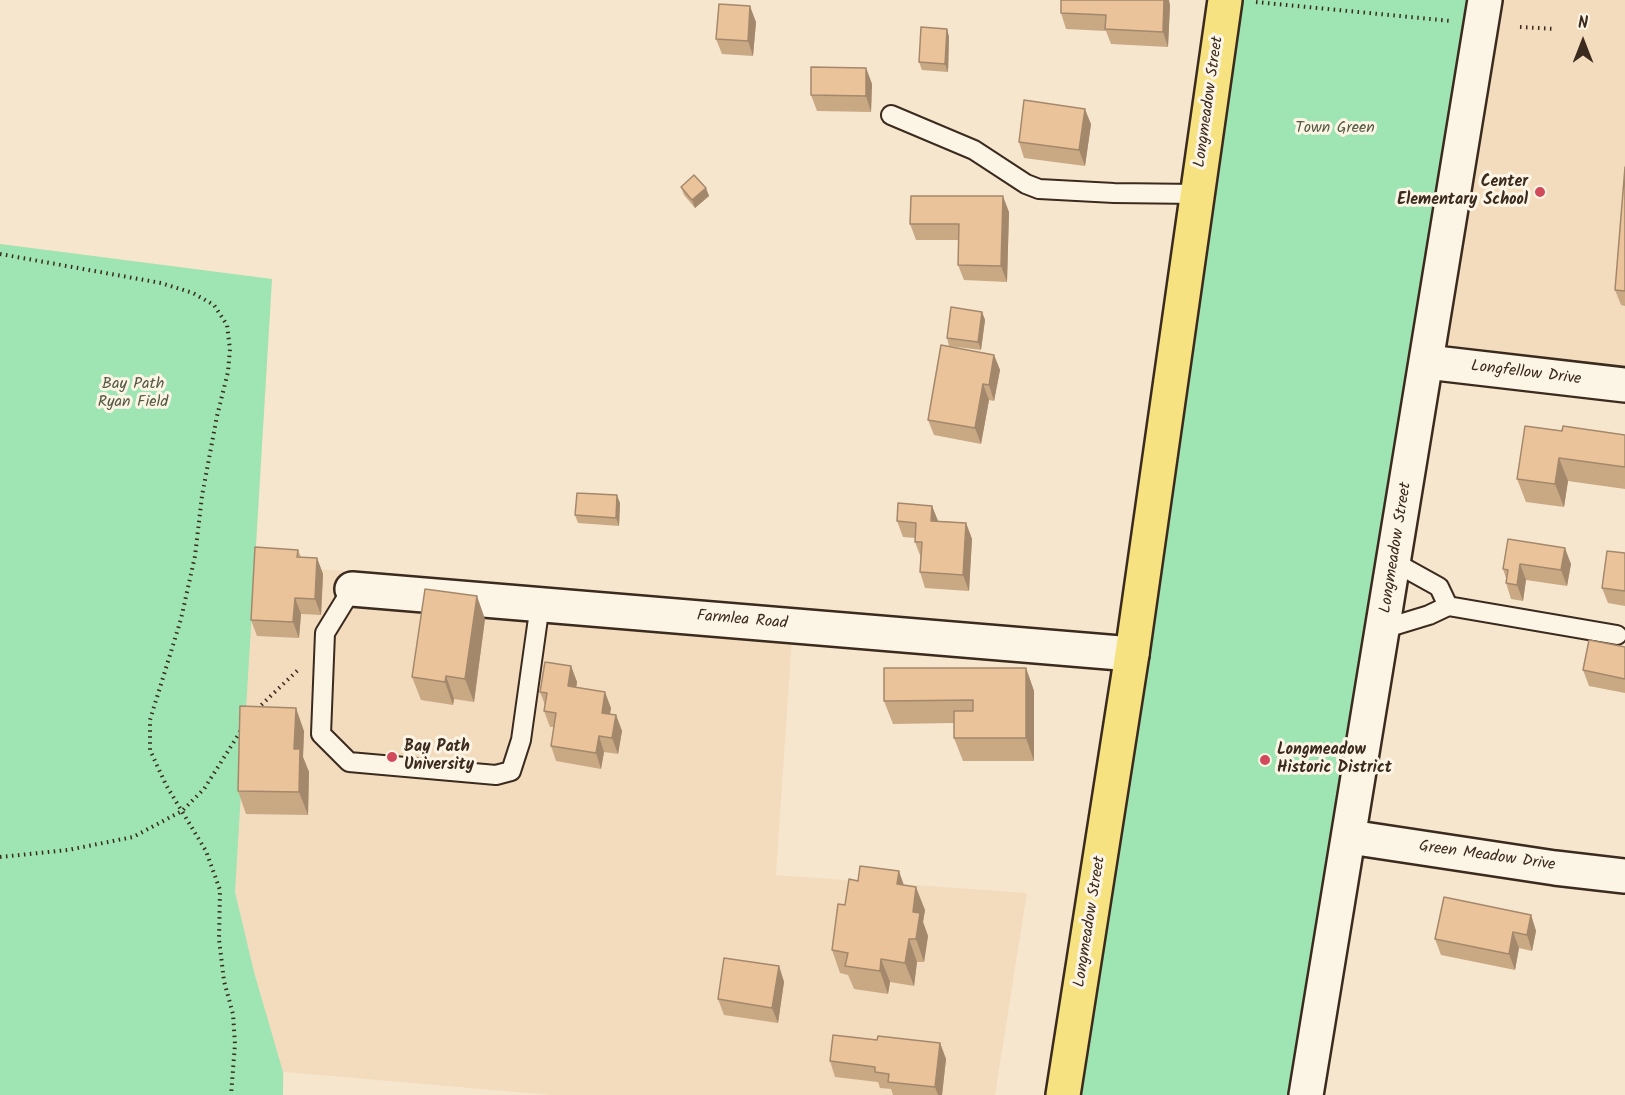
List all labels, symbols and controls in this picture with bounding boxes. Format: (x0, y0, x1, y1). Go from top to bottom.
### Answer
text: N (1578, 11, 1588, 36)
north arrow (1553, 12, 1613, 72)
street label: Longmeadow Street (1191, 35, 1229, 169)
park label: Town Green (1295, 119, 1375, 139)
place label: Center Elementary School (1397, 173, 1528, 211)
marker: Center Elementary School (1533, 185, 1547, 199)
street label: Longfellow Drive (1470, 358, 1582, 390)
park label: Bay Path Ryan Field (98, 375, 168, 413)
street label: Longmeadow Street (1377, 481, 1417, 615)
street label: Farmlea Road (696, 607, 788, 635)
place label: Bay Path University (404, 738, 474, 776)
place label: Longmeadow Historic District (1277, 741, 1392, 779)
marker: Bay Path University (385, 750, 399, 764)
marker: Longmeadow Historic District (1258, 753, 1272, 767)
street label: Green Meadow Drive (1418, 838, 1556, 876)
street label: Longmeadow Street (1071, 855, 1111, 989)

